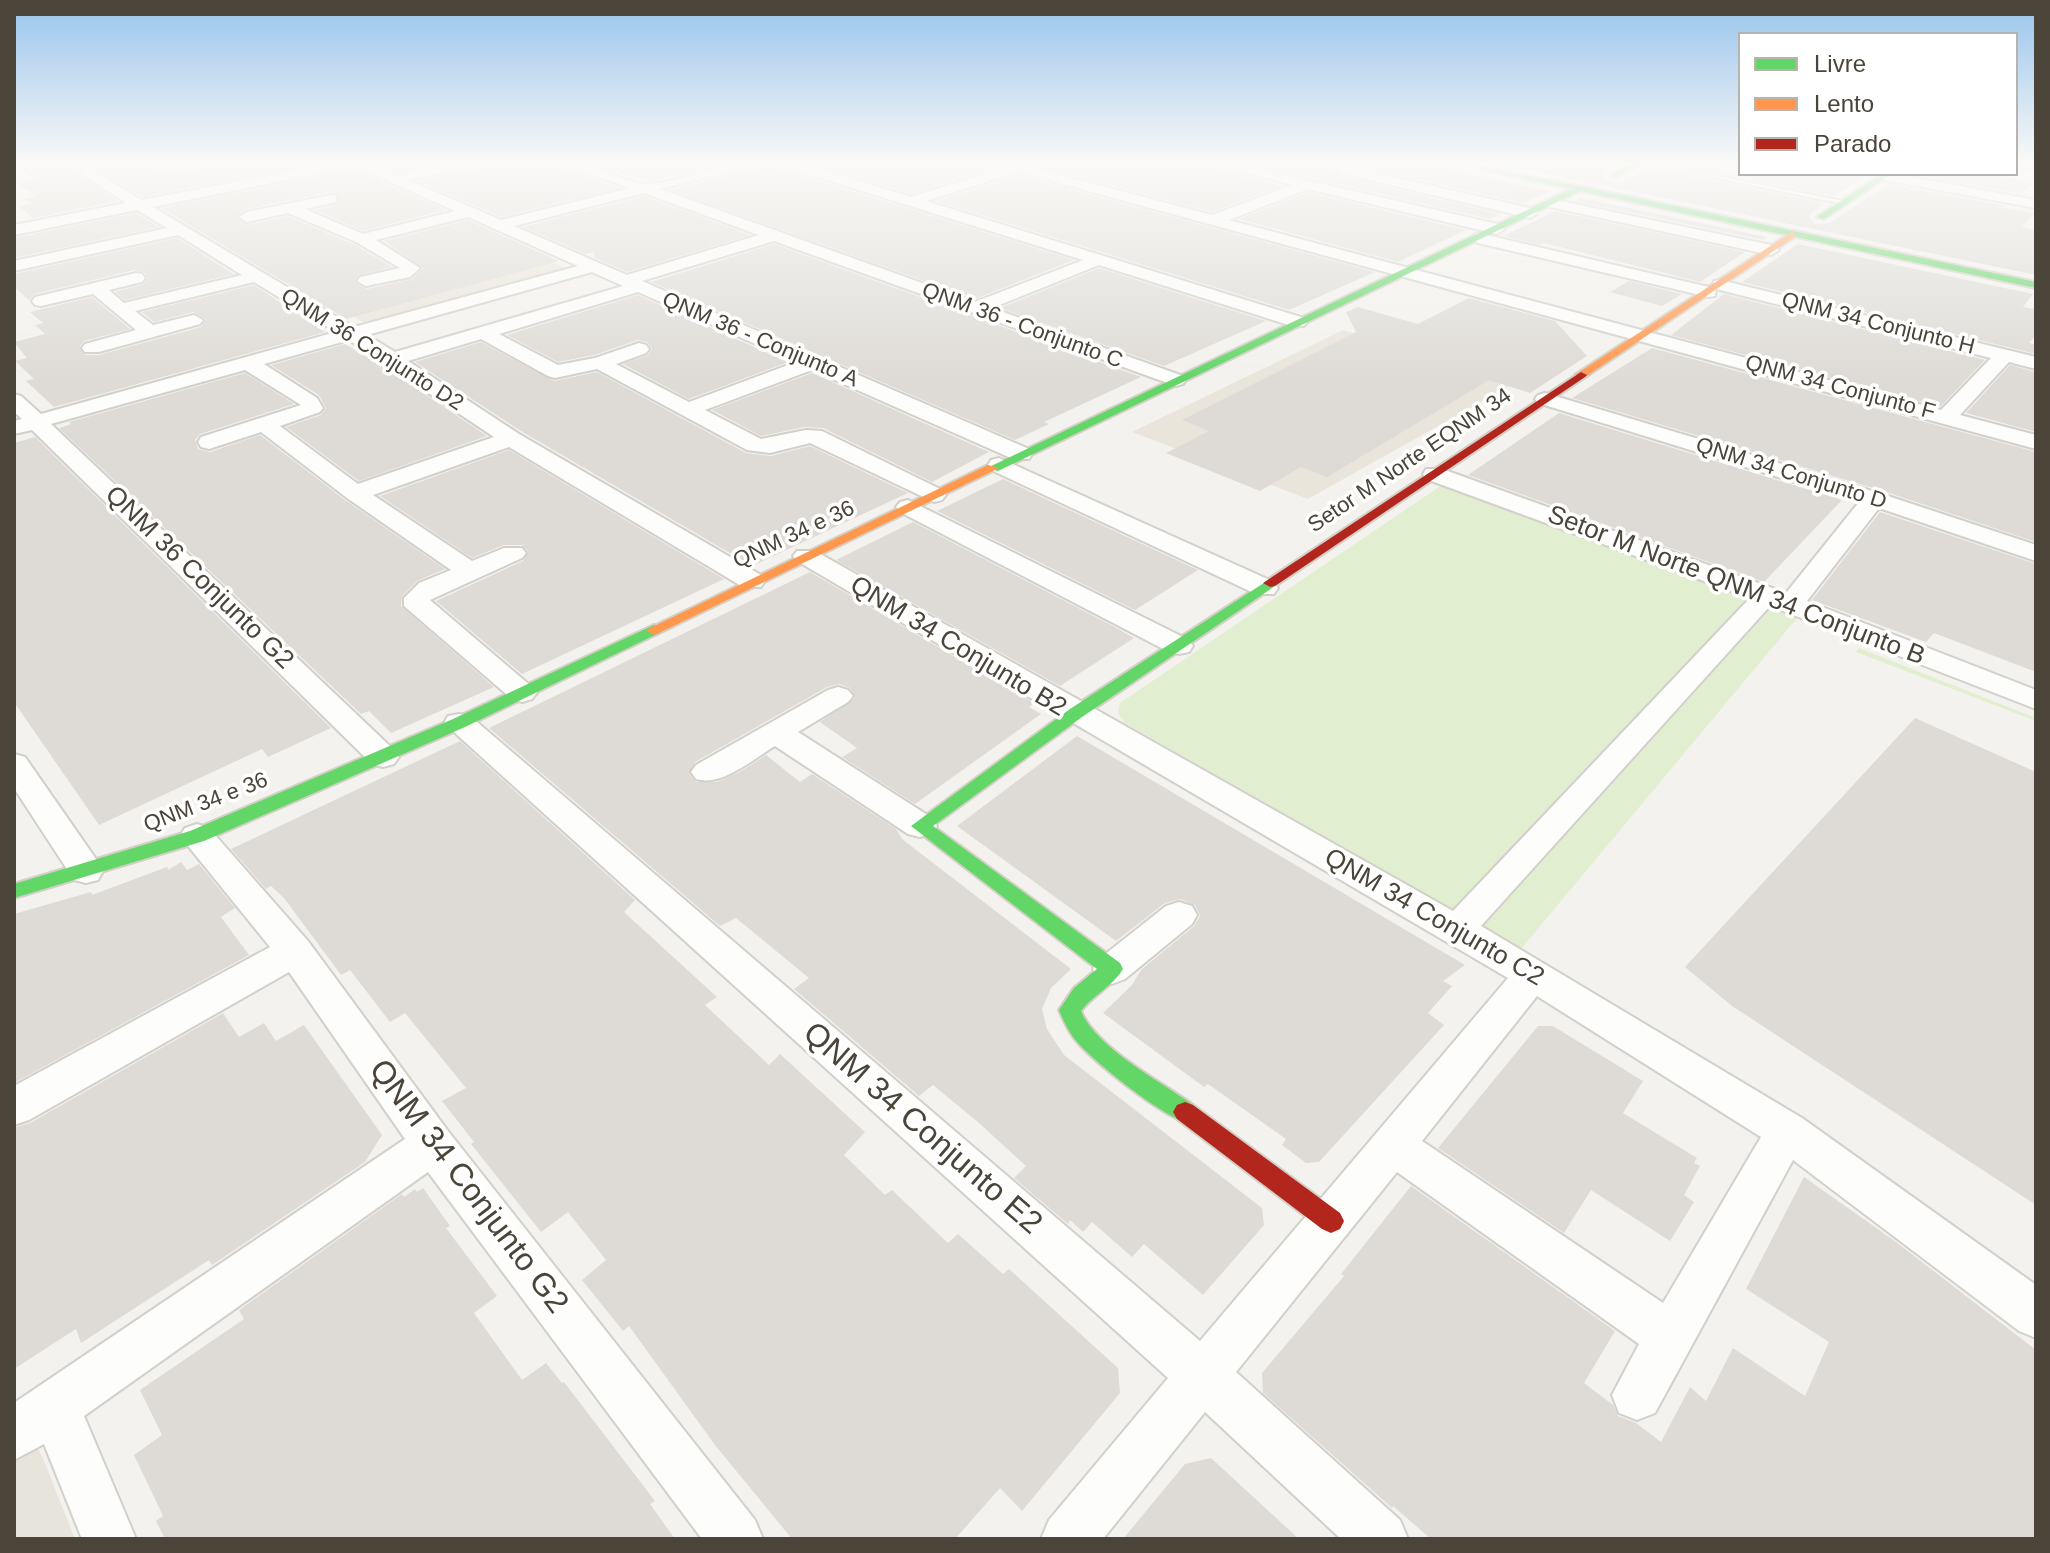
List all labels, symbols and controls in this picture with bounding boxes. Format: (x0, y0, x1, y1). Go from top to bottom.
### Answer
legend (1738, 32, 2018, 176)
text: Livre (1814, 50, 1866, 77)
text: Lento (1814, 90, 1874, 117)
text: Parado (1814, 130, 1891, 157)
street label: QNM 36 - Conjunto C (918, 277, 1126, 375)
street label: QNM 36 Conjunto D2 (276, 283, 468, 417)
street label: QNM 36 - Conjunto A (658, 287, 862, 393)
street label: QNM 34 Conjunto H (1779, 287, 1977, 361)
street label: QNM 34 Conjunto F (1742, 350, 1938, 426)
street label: Setor M Norte EQNM 34 (1303, 383, 1517, 539)
street label: QNM 34 Conjunto D (1692, 432, 1890, 516)
street label: QNM 36 Conjunto G2 (98, 480, 300, 676)
street label: QNM 34 e 36 (729, 495, 859, 575)
street label: Setor M Norte QNM 34 Conjunto B (1543, 499, 1929, 673)
street label: QNM 34 Conjunto B2 (844, 570, 1072, 724)
street label: QNM 34 e 36 (140, 767, 272, 839)
street label: QNM 34 Conjunto C2 (1319, 842, 1549, 994)
street label: QNM 34 Conjunto E2 (795, 1015, 1049, 1243)
street label: QNM 34 Conjunto G2 (360, 1053, 576, 1321)

